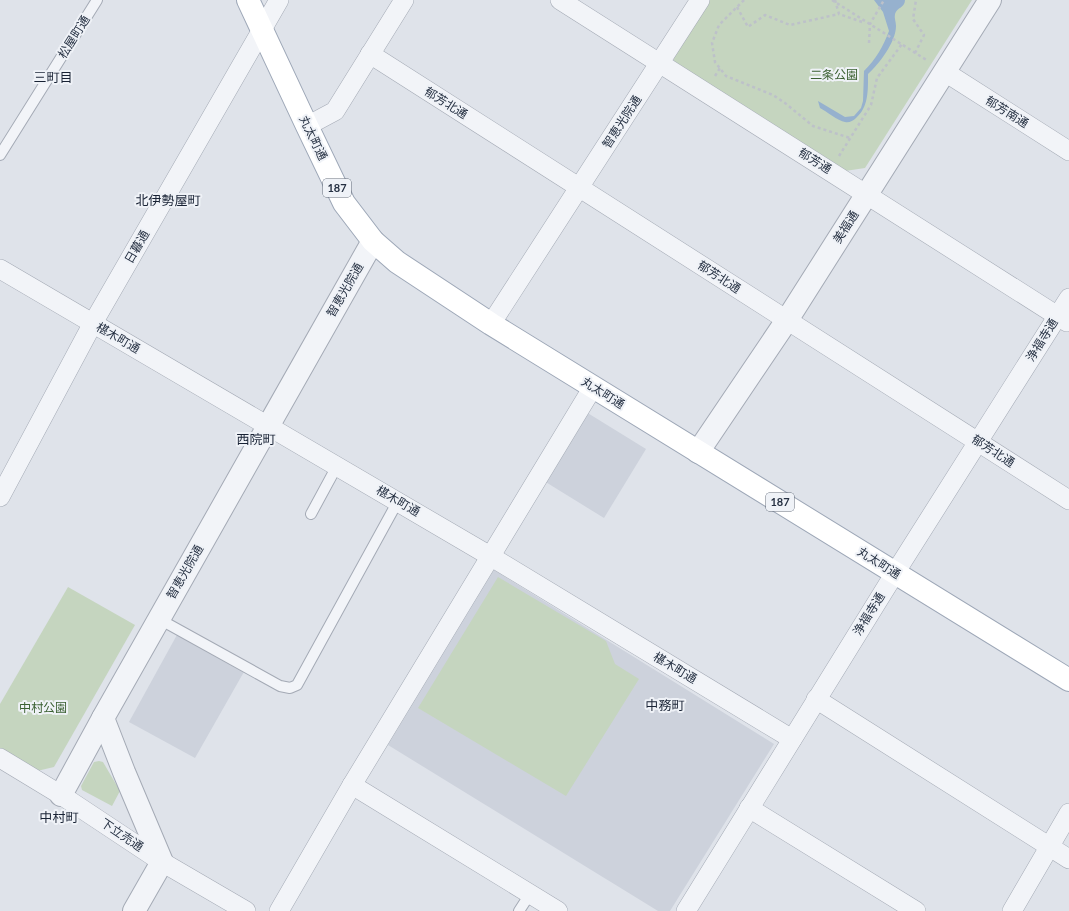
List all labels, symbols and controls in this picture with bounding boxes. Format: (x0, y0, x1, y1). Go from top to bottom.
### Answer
street label: 松屋町通 (54, 12, 93, 61)
park label: 二条公園 (810, 67, 858, 82)
district label: 三町目 (33, 69, 73, 85)
street label: 郁芳北通 (422, 83, 471, 122)
street label: 智恵光院通 (599, 92, 644, 151)
street label: 郁芳南通 (983, 92, 1032, 131)
street label: 丸太町通 (296, 113, 331, 163)
street label: 郁芳通 (796, 145, 835, 176)
road number: 187 (323, 179, 351, 197)
district label: 北伊勢屋町 (135, 192, 201, 208)
street label: 美福通 (829, 208, 862, 246)
street label: 日暮通 (121, 227, 152, 266)
street label: 郁芳北通 (695, 257, 743, 296)
street label: 智恵光院通 (323, 260, 366, 319)
street label: 浄福寺通 (1022, 315, 1061, 364)
street label: 椹木町通 (94, 319, 143, 356)
street label: 丸太町通 (579, 373, 628, 412)
district label: 西院町 (236, 431, 276, 447)
street label: 郁芳北通 (969, 431, 1017, 470)
street label: 椹木町通 (374, 482, 423, 519)
road number: 187 (766, 493, 794, 511)
street label: 智恵光院通 (163, 542, 206, 601)
street label: 丸太町通 (855, 543, 904, 582)
street label: 浄福寺通 (849, 589, 888, 638)
street label: 椹木町通 (651, 649, 700, 686)
district label: 中務町 (645, 697, 685, 713)
park label: 中村公園 (19, 700, 67, 715)
district label: 中村町 (39, 809, 79, 825)
street label: 下立売通 (98, 815, 146, 854)

